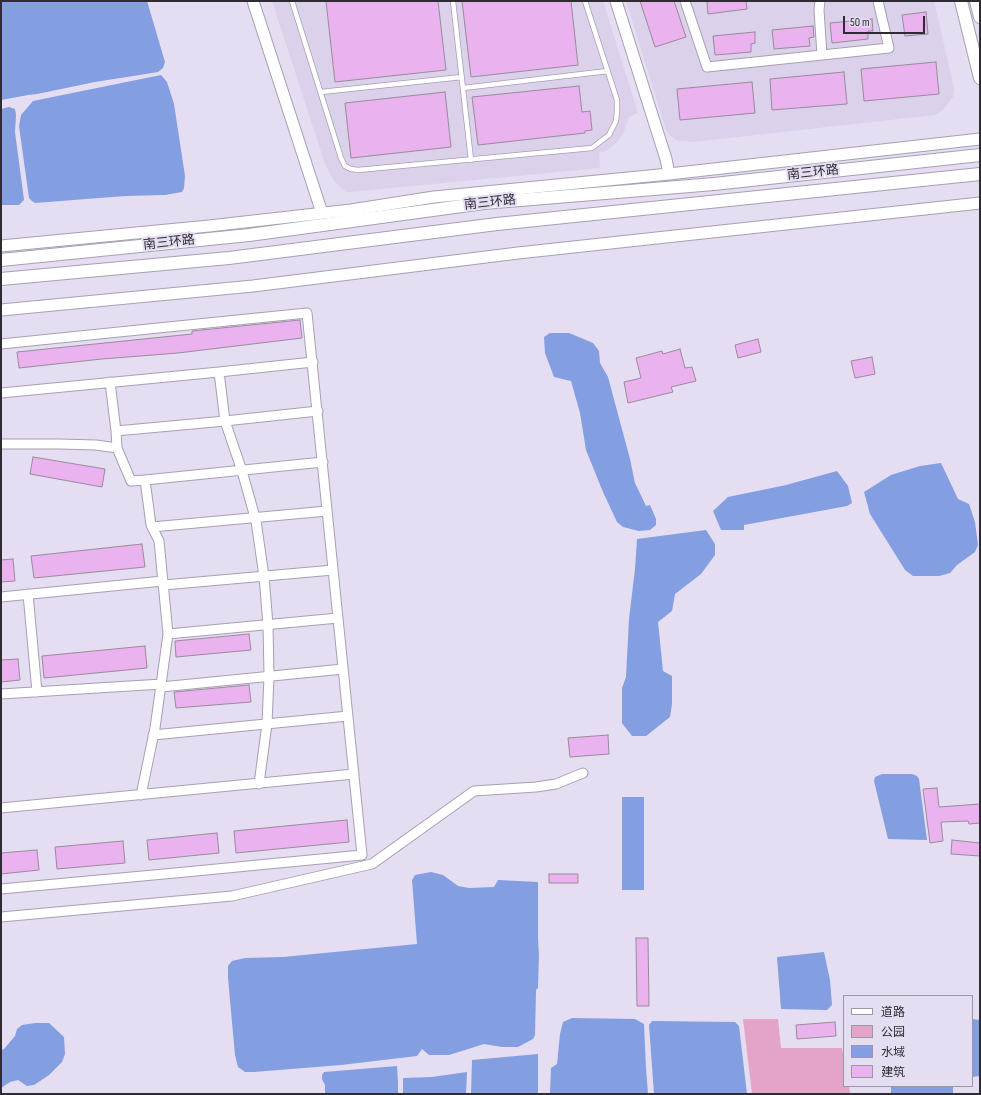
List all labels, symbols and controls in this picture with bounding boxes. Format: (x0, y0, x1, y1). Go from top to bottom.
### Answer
scale bar (845, 8, 927, 34)
text: 50 m (850, 15, 870, 30)
street label: 南三环路 (786, 163, 840, 183)
street label: 南三环路 (463, 193, 517, 213)
street label: 南三环路 (142, 233, 196, 253)
legend (843, 995, 973, 1087)
text: 道路 (881, 1005, 905, 1020)
text: 公园 (881, 1025, 905, 1040)
text: 水域 (881, 1045, 905, 1060)
text: 建筑 (881, 1065, 905, 1080)

